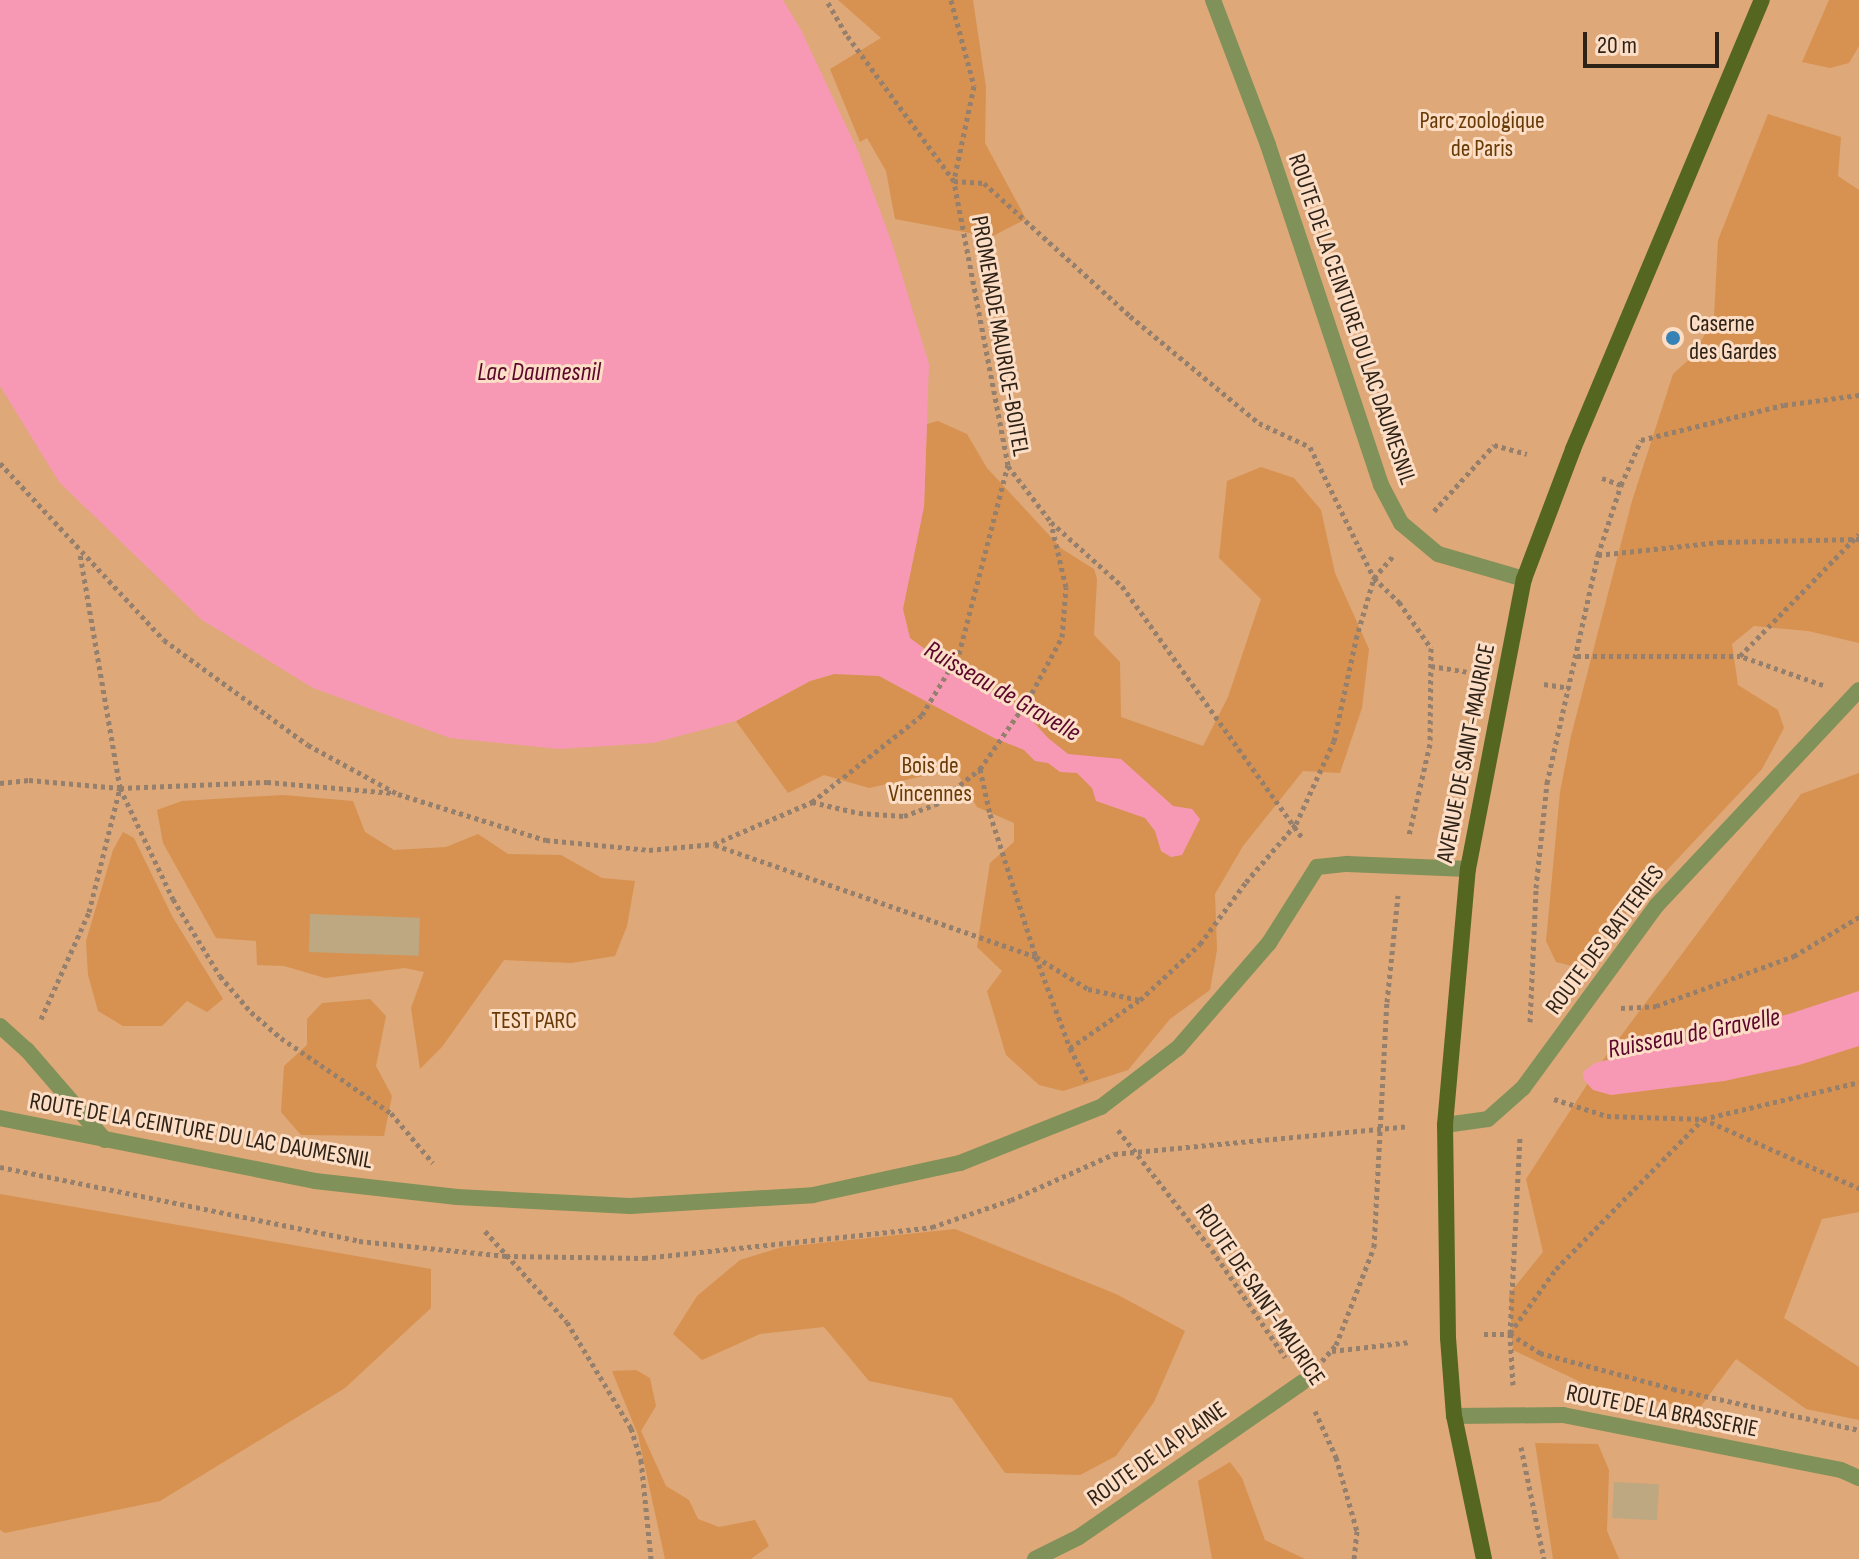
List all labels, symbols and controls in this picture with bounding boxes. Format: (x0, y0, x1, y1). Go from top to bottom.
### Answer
scale bar (1587, 16, 1723, 66)
text: 20 m (1597, 31, 1637, 60)
park label: Parc zoologique de Paris (1419, 107, 1545, 163)
street label: ROUTE DE LA CEINTURE DU LAC DAUMESNIL (1282, 150, 1422, 488)
street label: PROMENADE MAURICE-BOITEL (965, 214, 1035, 458)
place label: Caserne des Gardes (1689, 310, 1777, 366)
marker: Caserne des Gardes (1664, 329, 1682, 347)
water label: Lac Daumesnil (477, 357, 601, 389)
water label: Ruisseau de Gravelle (918, 635, 1086, 749)
street label: AVENUE DE SAINT-MAURICE (1431, 641, 1501, 865)
park label: Bois de Vincennes (888, 752, 972, 808)
street label: ROUTE DES BATTERIES (1540, 860, 1670, 1020)
water label: Ruisseau de Gravelle (1605, 1002, 1783, 1066)
park label: TEST PARC (491, 1007, 577, 1035)
street label: ROUTE DE LA CEINTURE DU LAC DAUMESNIL (27, 1087, 375, 1175)
street label: ROUTE DE SAINT-MAURICE (1189, 1199, 1331, 1391)
street label: ROUTE DE LA BRASSERIE (1564, 1378, 1760, 1444)
street label: ROUTE DE LA PLAINE (1082, 1395, 1232, 1513)

